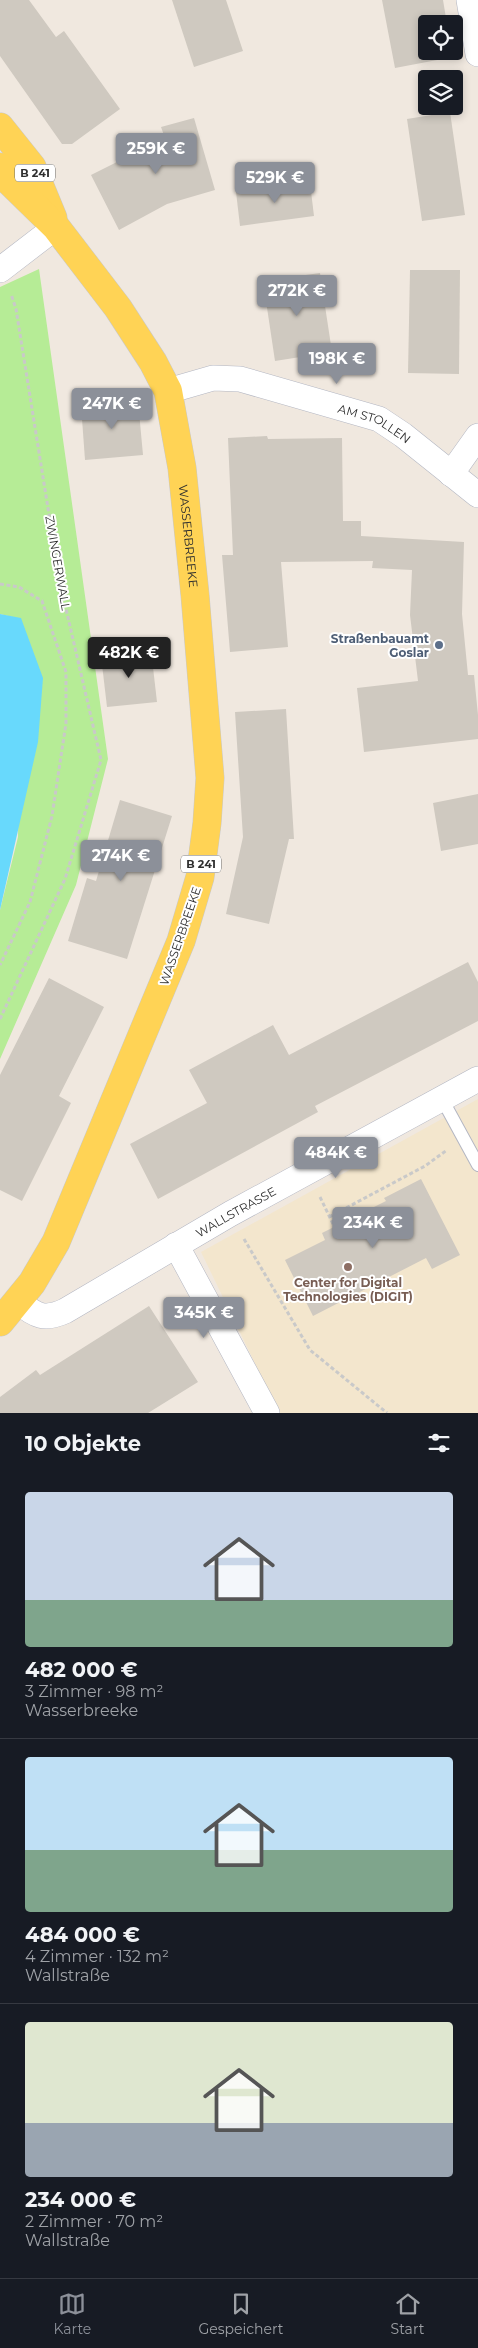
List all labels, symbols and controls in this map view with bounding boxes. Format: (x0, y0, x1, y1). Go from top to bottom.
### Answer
map controls (418, 15, 463, 115)
button: locate (418, 15, 463, 60)
button: layers (418, 70, 463, 115)
pin: 259K € (115, 132, 197, 175)
text: 259K € (127, 139, 185, 158)
pin: 529K € (234, 162, 316, 204)
road number: B 241 (15, 164, 55, 182)
text: 529K € (246, 168, 304, 187)
pin: 272K € (256, 274, 338, 317)
text: 272K € (268, 281, 326, 300)
pin: 198K € (296, 342, 378, 385)
text: 198K € (309, 349, 365, 368)
pin: 247K € (71, 388, 153, 430)
text: 247K € (83, 394, 141, 413)
street label: AM STOLLEN (336, 400, 414, 446)
street label: WASSERBREEKE (176, 484, 202, 588)
street label: ZWINGERWALL (42, 514, 74, 612)
place label: Straßenbauamt Goslar (331, 631, 430, 660)
pin: 482K € (88, 636, 170, 679)
marker: Straßenbauamt Goslar (433, 639, 445, 651)
text: 482K € (99, 643, 159, 662)
pin: 274K € (80, 840, 162, 882)
text: 274K € (92, 846, 150, 865)
road number: B 241 (181, 856, 221, 872)
street label: WASSERBREEKE (156, 885, 204, 987)
pin: 484K € (295, 1136, 377, 1179)
text: 484K € (305, 1143, 367, 1162)
street label: WALLSTRASSE (193, 1183, 278, 1240)
pin: 234K € (332, 1206, 414, 1249)
text: 234K € (343, 1213, 403, 1232)
marker: Center for Digital Technologies (DIGIT) (342, 1261, 354, 1273)
place label: Center for Digital Technologies (DIGIT) (283, 1275, 413, 1304)
pin: 345K € (163, 1296, 245, 1339)
text: 345K € (174, 1303, 234, 1322)
icon: filters (425, 1429, 453, 1457)
text: 10 Objekte (25, 1431, 141, 1456)
icon: home (194, 1524, 284, 1614)
text: 482 000 € (25, 1657, 138, 1682)
text: 3 Zimmer · 98 m² (25, 1682, 163, 1701)
text: Wasserbreeke (25, 1701, 138, 1720)
icon: home (194, 1790, 284, 1880)
text: 484 000 € (25, 1922, 140, 1947)
text: 4 Zimmer · 132 m² (25, 1947, 169, 1966)
text: Wallstraße (25, 1966, 110, 1985)
icon: home (194, 2055, 284, 2145)
text: 234 000 € (25, 2187, 136, 2212)
text: 2 Zimmer · 70 m² (25, 2212, 163, 2231)
text: Wallstraße (25, 2231, 110, 2250)
tab: Karte (54, 2290, 91, 2338)
tab: Gespeichert (198, 2290, 283, 2338)
tab: Start (391, 2290, 424, 2338)

